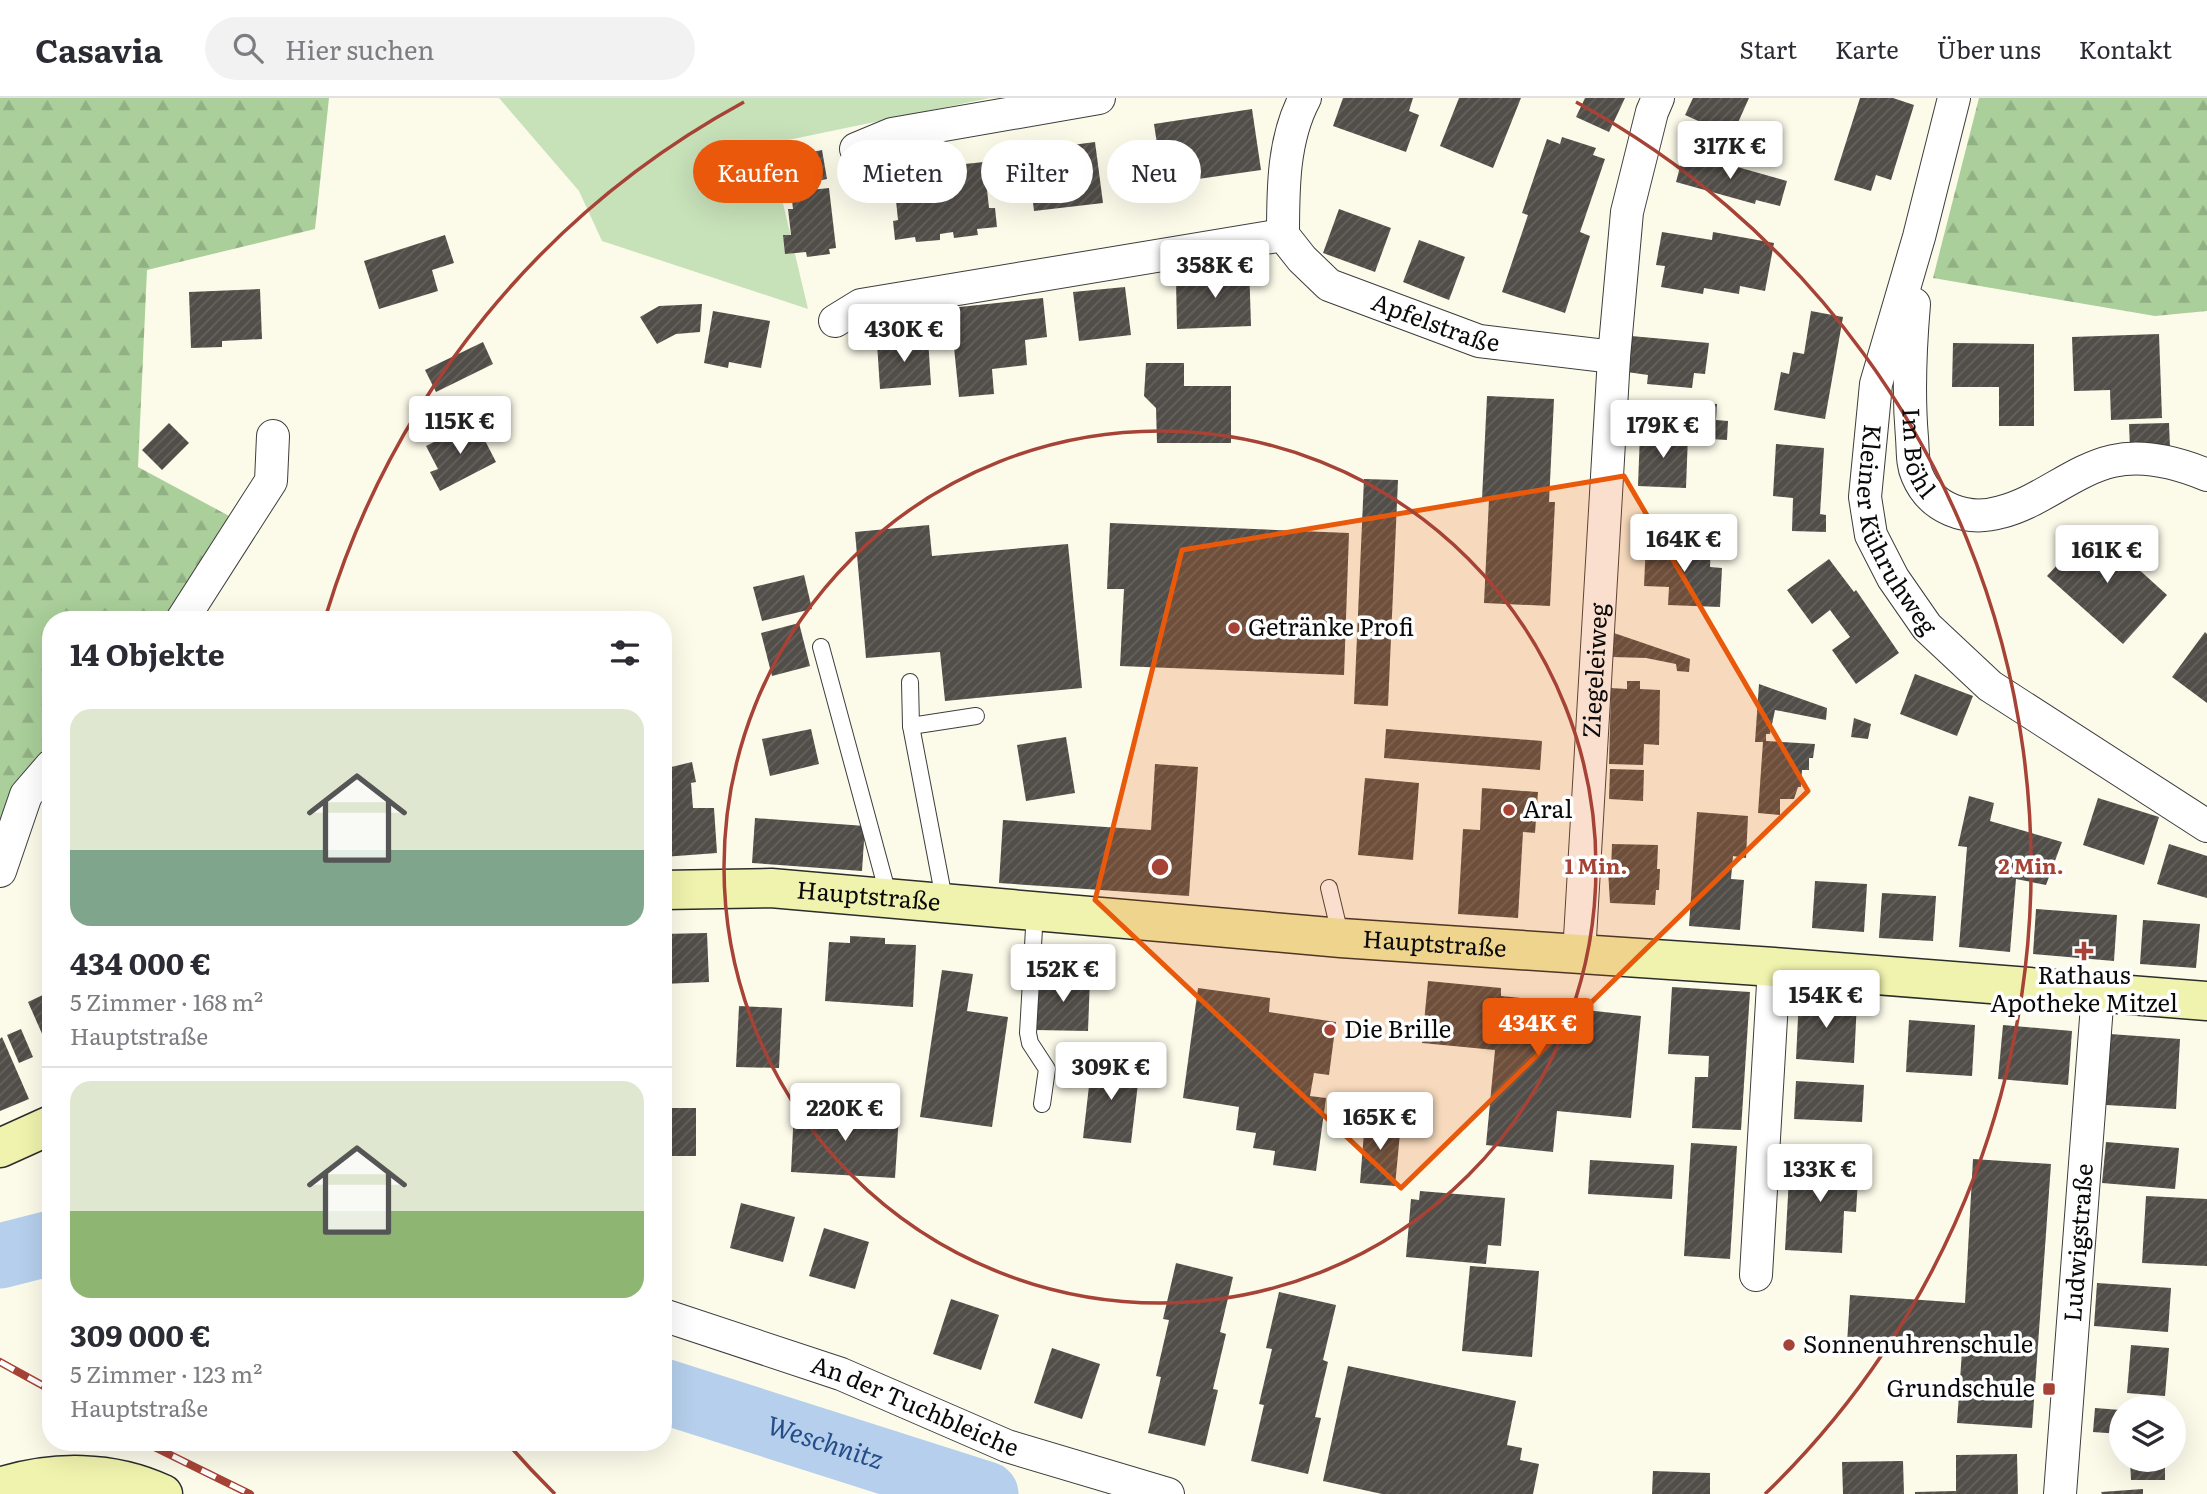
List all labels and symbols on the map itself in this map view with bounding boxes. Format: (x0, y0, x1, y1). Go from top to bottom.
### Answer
pin: 317K € (1673, 122, 1787, 181)
pin: 358K € (1158, 240, 1272, 300)
street label: Apfelstraße (1367, 283, 1502, 358)
pin: 430K € (847, 304, 961, 364)
pin: 115K € (403, 396, 517, 456)
pin: 179K € (1606, 400, 1720, 460)
street label: Im Böhl (1895, 407, 1945, 505)
street label: Kleiner Kühruhweg (1850, 423, 1948, 641)
pin: 164K € (1627, 514, 1741, 574)
pin: 161K € (2050, 526, 2164, 585)
street label: Ziegeleiweg (1572, 601, 1615, 739)
place label: Getränke Profi (1248, 608, 1414, 643)
marker: Getränke Profi (1226, 620, 1242, 636)
place label: Aral (1523, 790, 1573, 825)
marker: Aral (1501, 802, 1517, 818)
text: 1 Min. (1565, 849, 1627, 880)
text: 2 Min. (1998, 849, 2064, 880)
centre of rings (1148, 855, 1172, 879)
street label: Hauptstraße (795, 870, 942, 918)
street label: Hauptstraße (1362, 919, 1508, 964)
marker: Rathaus Apotheke Mitzel (2076, 943, 2092, 959)
pin: 152K € (1006, 944, 1120, 1004)
place label: Rathaus Apotheke Mitzel (1990, 956, 2178, 1019)
pin: 154K € (1769, 970, 1883, 1030)
pin: 434K € (1481, 998, 1595, 1058)
place label: Die Brille (1344, 1010, 1451, 1045)
marker: Die Brille (1322, 1022, 1338, 1038)
pin: 309K € (1054, 1042, 1168, 1102)
pin: 220K € (788, 1084, 902, 1143)
pin: 165K € (1323, 1093, 1437, 1152)
pin: 133K € (1763, 1144, 1877, 1204)
street label: Ludwigstraße (2053, 1162, 2100, 1323)
place label: Sonnenuhrenschule (1803, 1325, 2033, 1360)
marker: Sonnenuhrenschule (1781, 1337, 1797, 1353)
street label: An der Tuchbleiche (807, 1345, 1023, 1463)
place label: Grundschule (1887, 1369, 2035, 1404)
marker: Grundschule (2041, 1381, 2057, 1397)
water label: Weschnitz (763, 1403, 889, 1477)

